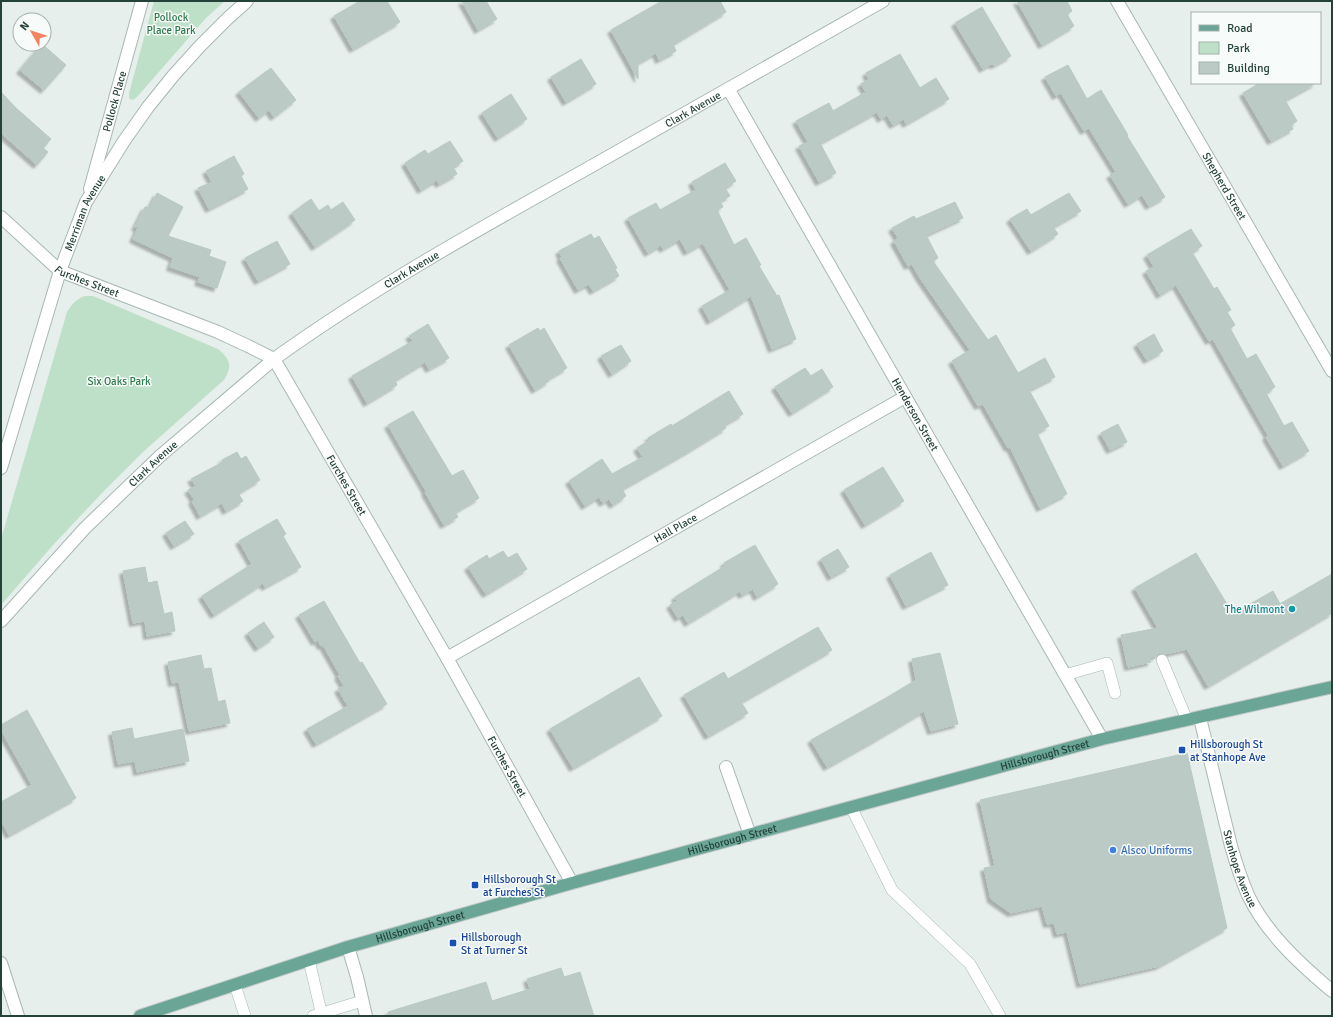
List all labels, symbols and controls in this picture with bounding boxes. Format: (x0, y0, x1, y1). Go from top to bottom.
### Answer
park label: Pollock Place Park (146, 11, 196, 37)
north arrow (12, 12, 52, 52)
legend (1191, 12, 1321, 84)
text: N (17, 19, 32, 33)
text: Road (1227, 21, 1253, 36)
text: Park (1227, 41, 1250, 56)
text: Building (1227, 61, 1270, 76)
street label: Pollock Place (100, 69, 129, 133)
street label: Clark Avenue (663, 88, 723, 130)
street label: Shepherd Street (1200, 150, 1249, 222)
street label: Merriman Avenue (62, 172, 108, 253)
street label: Clark Avenue (381, 248, 441, 291)
street label: Furches Street (52, 263, 121, 300)
park label: Six Oaks Park (87, 375, 151, 388)
street label: Henderson Street (889, 375, 942, 453)
street label: Clark Avenue (126, 438, 180, 489)
street label: Furches Street (324, 452, 370, 518)
street label: Hall Place (652, 510, 699, 545)
place label: The Wilmont (1225, 603, 1284, 616)
marker: The Wilmont (1287, 604, 1297, 614)
street label: Furches Street (485, 734, 529, 799)
street label: Hillsborough Street (999, 736, 1091, 773)
place label: Hillsborough St at Stanhope Ave (1190, 738, 1266, 764)
marker: Hillsborough St at Stanhope Ave (1177, 745, 1187, 755)
street label: Hillsborough Street (686, 821, 778, 858)
street label: Stanhope Avenue (1221, 828, 1260, 910)
place label: Alsco Uniforms (1121, 844, 1192, 857)
marker: Alsco Uniforms (1108, 845, 1118, 855)
place label: Hillsborough St at Furches St (483, 873, 556, 899)
marker: Hillsborough St at Furches St (470, 880, 480, 890)
street label: Hillsborough Street (374, 908, 466, 945)
place label: Hillsborough St at Turner St (461, 931, 528, 957)
marker: Hillsborough St at Turner St (448, 938, 458, 948)

